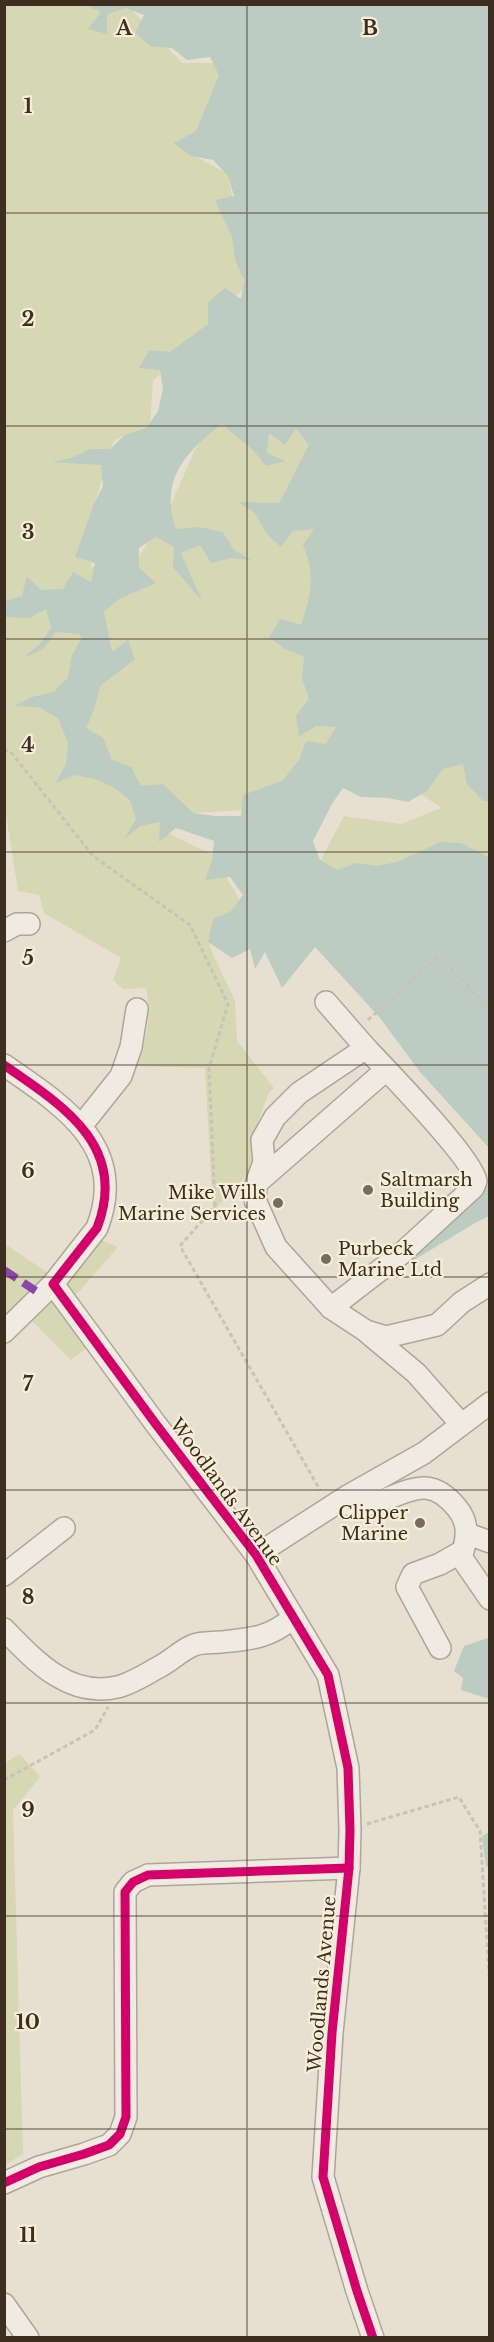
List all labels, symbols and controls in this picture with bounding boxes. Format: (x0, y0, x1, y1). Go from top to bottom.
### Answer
text: A (115, 16, 133, 40)
text: B (362, 16, 378, 40)
text: 1 (24, 94, 33, 118)
text: 2 (21, 307, 35, 331)
text: 3 (22, 520, 34, 544)
text: 4 (21, 733, 35, 757)
text: 5 (22, 946, 34, 970)
text: 6 (21, 1159, 35, 1183)
place label: Saltmarsh Building (380, 1169, 473, 1212)
place label: Mike Wills Marine Services (118, 1182, 266, 1225)
marker: Saltmarsh Building (361, 1183, 375, 1197)
marker: Mike Wills Marine Services (271, 1196, 285, 1210)
place label: Purbeck Marine Ltd (338, 1238, 442, 1281)
marker: Purbeck Marine Ltd (319, 1252, 333, 1266)
text: 7 (23, 1372, 34, 1396)
street label: Woodlands Avenue (164, 1413, 287, 1570)
place label: Clipper Marine (338, 1502, 408, 1545)
marker: Clipper Marine (413, 1516, 427, 1530)
text: 8 (22, 1585, 34, 1609)
text: 9 (21, 1798, 35, 1822)
street label: Woodlands Avenue (303, 1895, 341, 2074)
text: 10 (16, 2010, 40, 2034)
text: 11 (19, 2223, 37, 2247)

